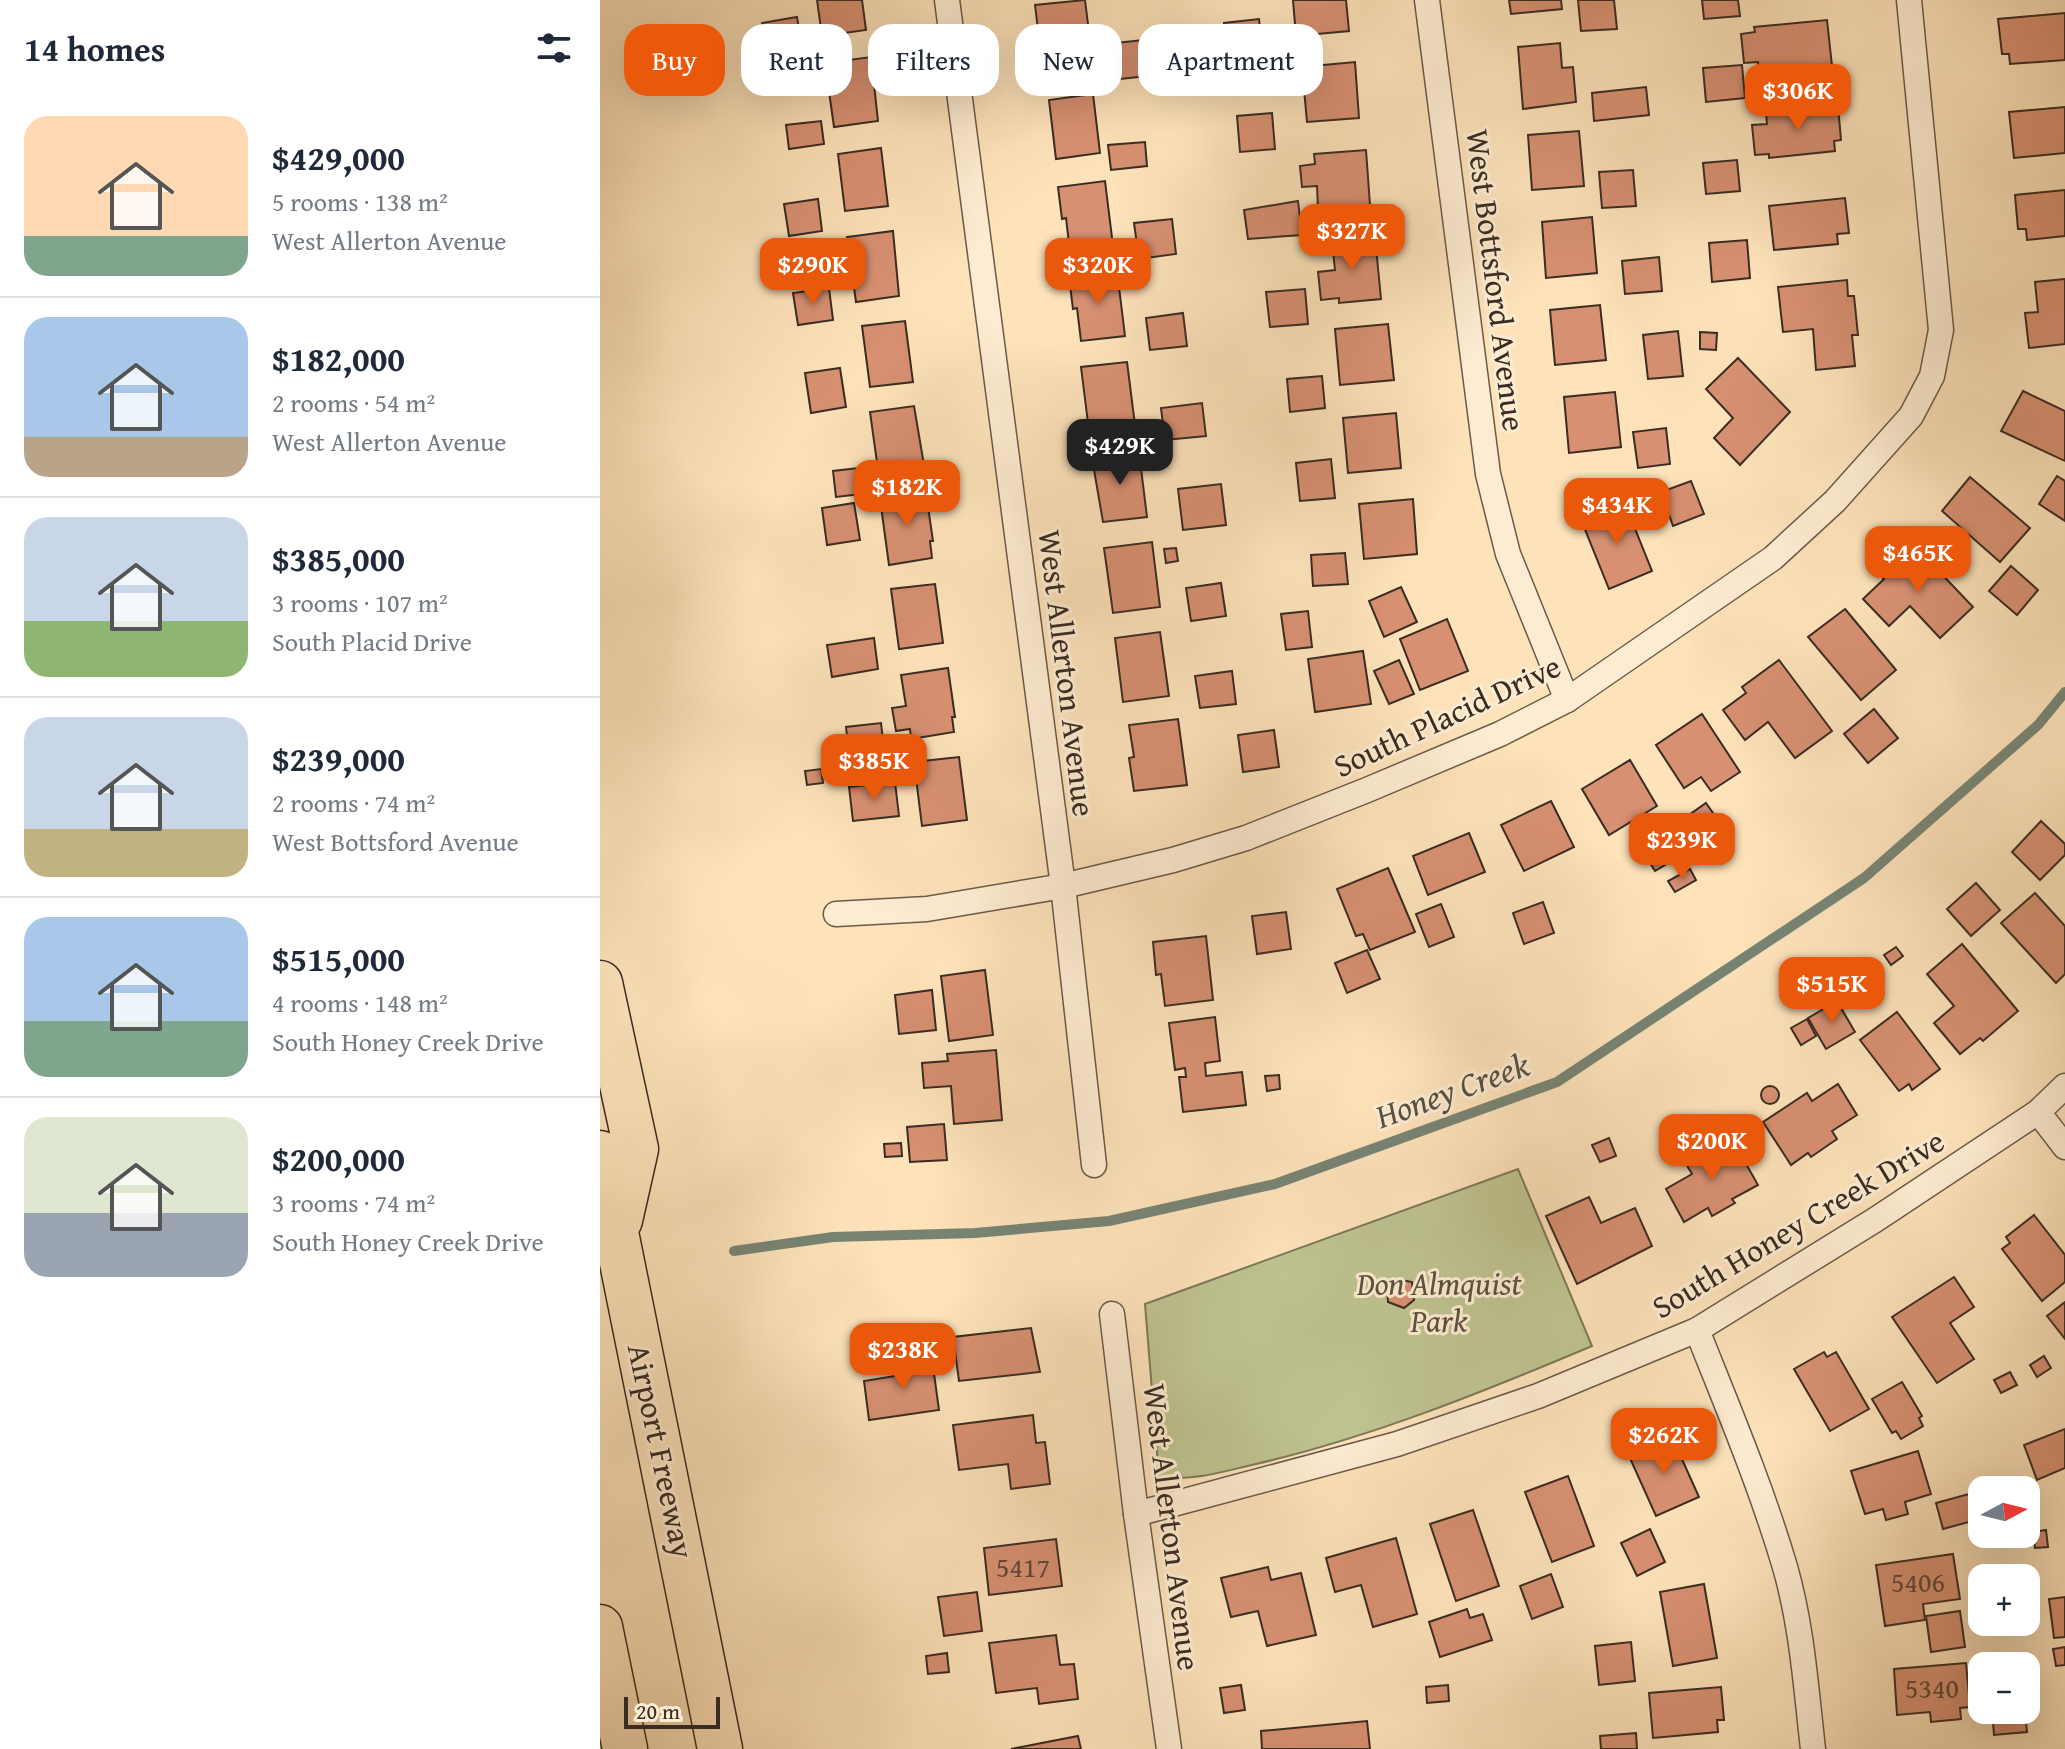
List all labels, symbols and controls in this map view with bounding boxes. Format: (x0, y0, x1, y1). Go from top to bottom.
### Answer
text: 14 homes (24, 24, 165, 73)
chip: Buy (624, 24, 725, 96)
chip: Rent (741, 24, 852, 96)
chip: Filters (868, 24, 999, 96)
chip: New (1015, 24, 1122, 96)
chip: Apartment (1138, 24, 1323, 96)
icon: filters (532, 26, 576, 70)
pin: $306K (1742, 64, 1854, 132)
text: $306K (1763, 70, 1833, 109)
street label: West Bottsford Avenue (1455, 126, 1538, 434)
text: $429,000 (272, 133, 405, 182)
icon: home (88, 148, 184, 244)
text: 5 rooms · 138 m² (272, 182, 448, 221)
pin: $327K (1296, 204, 1408, 272)
text: $327K (1317, 210, 1387, 249)
text: West Allerton Avenue (272, 221, 506, 260)
pin: $290K (757, 238, 869, 306)
pin: $320K (1042, 238, 1154, 306)
text: $290K (778, 244, 848, 283)
text: $320K (1063, 244, 1133, 283)
text: $182,000 (272, 334, 405, 383)
icon: home (88, 349, 184, 445)
text: 2 rooms · 54 m² (272, 383, 435, 422)
pin: $429K (1064, 419, 1176, 487)
text: West Allerton Avenue (272, 422, 506, 461)
text: $429K (1085, 425, 1155, 464)
pin: $182K (851, 460, 963, 528)
text: $182K (872, 466, 942, 505)
pin: $434K (1561, 478, 1673, 546)
text: $434K (1582, 484, 1652, 523)
pin: $465K (1862, 526, 1974, 594)
street label: West Allerton Avenue (1027, 527, 1108, 819)
text: $465K (1883, 532, 1953, 571)
text: $385,000 (272, 534, 405, 583)
icon: home (88, 549, 184, 645)
text: 3 rooms · 107 m² (272, 583, 448, 622)
text: South Placid Drive (272, 622, 472, 661)
street label: South Placid Drive (1325, 642, 1568, 789)
text: $239,000 (272, 734, 405, 783)
pin: $385K (818, 734, 930, 802)
text: $385K (839, 740, 909, 779)
icon: home (88, 749, 184, 845)
text: 2 rooms · 74 m² (272, 783, 435, 822)
pin: $239K (1626, 813, 1738, 881)
text: $239K (1647, 819, 1717, 858)
text: West Bottsford Avenue (272, 822, 519, 861)
text: $515,000 (272, 934, 405, 983)
icon: home (88, 949, 184, 1045)
pin: $515K (1776, 957, 1888, 1025)
text: $515K (1797, 963, 1867, 1002)
text: 4 rooms · 148 m² (272, 983, 448, 1022)
text: South Honey Creek Drive (272, 1022, 544, 1061)
water label: Honey Creek (1367, 1039, 1536, 1140)
pin: $200K (1656, 1114, 1768, 1182)
street label: South Honey Creek Drive (1642, 1117, 1953, 1330)
text: $200K (1677, 1120, 1747, 1159)
text: $200,000 (272, 1134, 405, 1183)
icon: home (88, 1149, 184, 1245)
text: 3 rooms · 74 m² (272, 1183, 435, 1222)
text: South Honey Creek Drive (272, 1222, 544, 1261)
park label: Don Almquist Park (1356, 1260, 1522, 1344)
pin: $238K (847, 1323, 959, 1391)
text: $238K (868, 1329, 938, 1368)
street label: Airport Freeway (616, 1339, 707, 1563)
street label: West Allerton Avenue (1132, 1381, 1213, 1673)
pin: $262K (1608, 1408, 1720, 1476)
text: $262K (1629, 1414, 1699, 1453)
north arrow (1968, 1476, 2040, 1548)
map controls (1968, 1476, 2040, 1724)
house number: 5417 (996, 1546, 1050, 1587)
house number: 5406 (1891, 1561, 1945, 1602)
button: + (1968, 1564, 2040, 1636)
button: − (1968, 1652, 2040, 1724)
house number: 5340 (1905, 1667, 1959, 1708)
scale bar (624, 1693, 720, 1729)
text: 20 m (636, 1695, 680, 1727)

